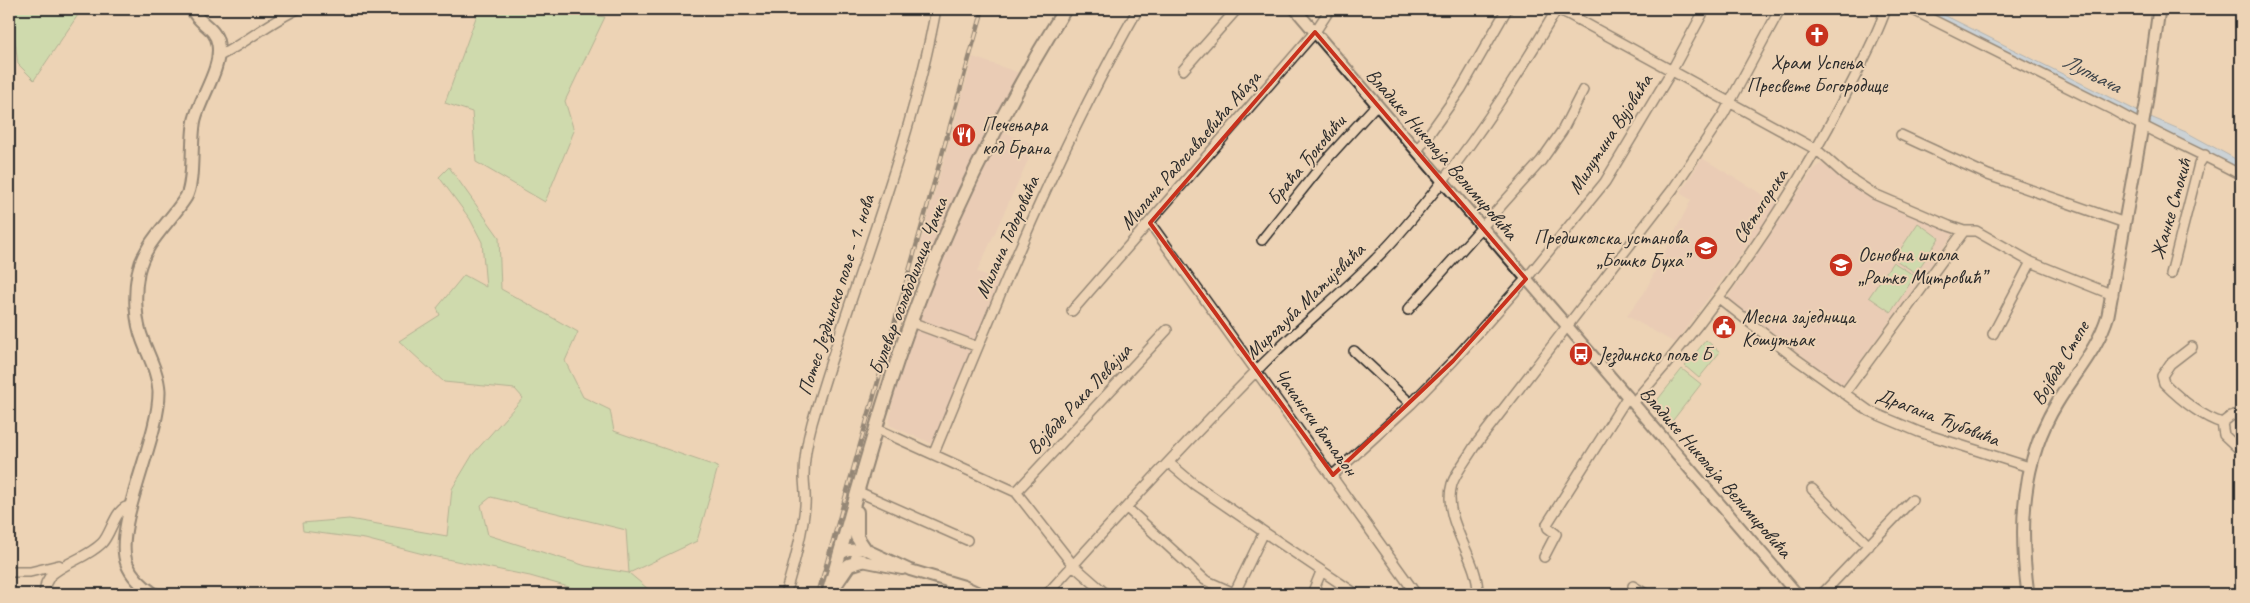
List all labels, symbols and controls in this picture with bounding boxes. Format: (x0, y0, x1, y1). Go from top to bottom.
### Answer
church icon: Храм Успења Пресвете Богородице (1804, 22, 1830, 48)
water label: Лупњача (2059, 47, 2128, 100)
place label: Храм Успења Пресвете Богородице (1747, 50, 1889, 98)
street label: Владике Николаја Велимировића (1361, 63, 1524, 246)
street label: Милана Радосављевића Абаза (1114, 64, 1267, 235)
street label: Милутина Вујовића (1562, 68, 1659, 199)
street label: Браћа Ђоковићи (1261, 108, 1353, 211)
place label: Печењара код Брана (982, 112, 1052, 160)
restaurant icon: Печењара код Брана (951, 122, 977, 148)
street label: Жанке Стокић (2145, 154, 2198, 262)
street label: Светогорска (1727, 163, 1794, 248)
street label: Милана Тодоровића (969, 171, 1046, 302)
street label: Потес Јездинско поље - 1. нова (792, 190, 882, 399)
street label: Булевар ослободилаца Чачка (863, 192, 954, 378)
place label: Предшколска установа „Бошко Буха” (1534, 225, 1693, 273)
school or university icon: Предшколска установа „Бошко Буха” (1693, 235, 1719, 261)
street label: Мирољуба Матијевића (1240, 237, 1371, 364)
place label: Основна школа „Ратко Митровић” (1858, 242, 1990, 290)
school or university icon: Основна школа „Ратко Митровић” (1828, 252, 1854, 278)
place label: Месна заједница Кошутњак (1742, 304, 1857, 352)
public building icon: Месна заједница Кошутњак (1711, 314, 1737, 340)
street label: Војводе Степе (2025, 315, 2096, 410)
street label: Војводе Рака Левајца (1021, 337, 1138, 460)
bus stop icon: Јездинско поље Б (1568, 341, 1594, 367)
place label: Јездинско поље Б (1597, 342, 1714, 368)
street label: Чачански батаљон (1269, 363, 1364, 482)
street label: Владике Николаја Велимировића (1635, 381, 1798, 564)
street label: Драгана Ћубовића (1873, 382, 2004, 452)

